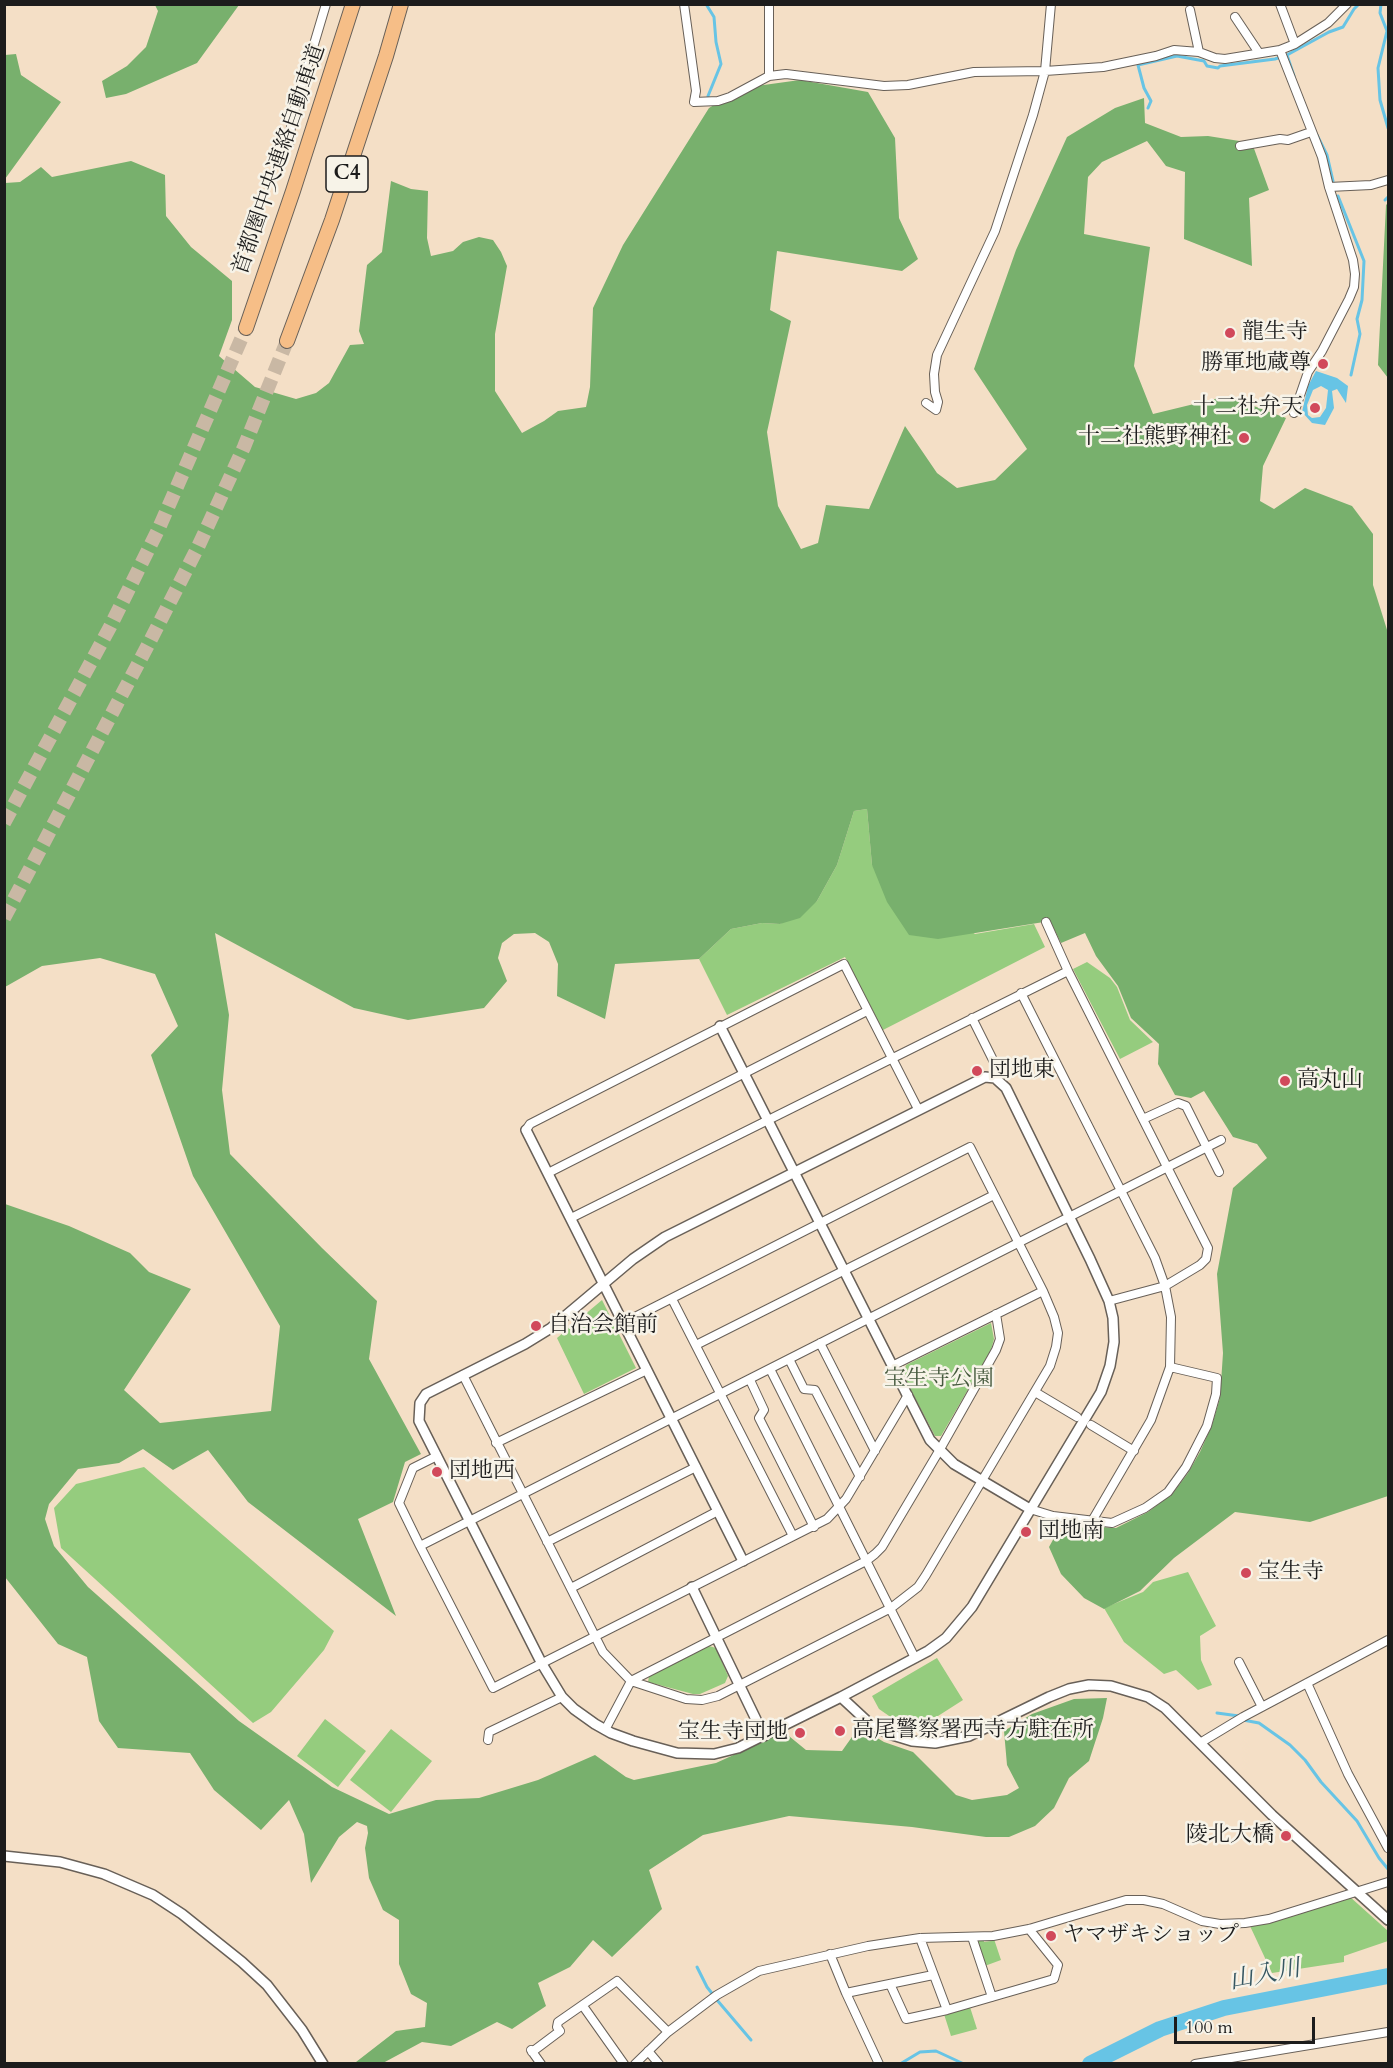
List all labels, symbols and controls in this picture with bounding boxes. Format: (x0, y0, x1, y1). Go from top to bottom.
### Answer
street label: 首都圏中央連絡自動車道 (228, 41, 332, 279)
road number: C4 (326, 156, 368, 192)
place label: 龍生寺 (1242, 320, 1308, 346)
marker: 龍生寺 (1223, 326, 1237, 340)
place label: 勝軍地蔵尊 (1201, 351, 1311, 377)
marker: 勝軍地蔵尊 (1316, 357, 1330, 371)
place label: 十二社弁天 (1193, 395, 1303, 421)
marker: 十二社弁天 (1308, 401, 1322, 415)
place label: 十二社熊野神社 (1078, 425, 1232, 451)
marker: 十二社熊野神社 (1237, 431, 1251, 445)
place label: 団地東 (989, 1058, 1055, 1084)
marker: 団地東 (970, 1064, 984, 1078)
place label: 高丸山 (1297, 1068, 1363, 1094)
marker: 高丸山 (1278, 1074, 1292, 1088)
place label: 自治会館前 (548, 1313, 658, 1339)
marker: 自治会館前 (529, 1319, 543, 1333)
park label: 宝生寺公園 (884, 1367, 994, 1393)
place label: 団地西 (449, 1459, 515, 1485)
marker: 団地西 (430, 1465, 444, 1479)
place label: 団地南 (1038, 1519, 1104, 1545)
marker: 団地南 (1019, 1525, 1033, 1539)
place label: 宝生寺 (1258, 1560, 1324, 1586)
marker: 宝生寺 (1239, 1566, 1253, 1580)
place label: 高尾警察署西寺方駐在所 (852, 1718, 1094, 1744)
place label: 宝生寺団地 (678, 1720, 788, 1746)
marker: 高尾警察署西寺方駐在所 (833, 1724, 847, 1738)
marker: 宝生寺団地 (793, 1726, 807, 1740)
place label: 陵北大橋 (1186, 1823, 1274, 1849)
marker: 陵北大橋 (1279, 1829, 1293, 1843)
place label: ヤマザキショップ (1063, 1923, 1239, 1949)
marker: ヤマザキショップ (1044, 1929, 1058, 1943)
water label: 山入川 (1227, 1955, 1303, 1997)
scale bar (1177, 2005, 1318, 2043)
text: 100 m (1185, 2015, 1233, 2040)

